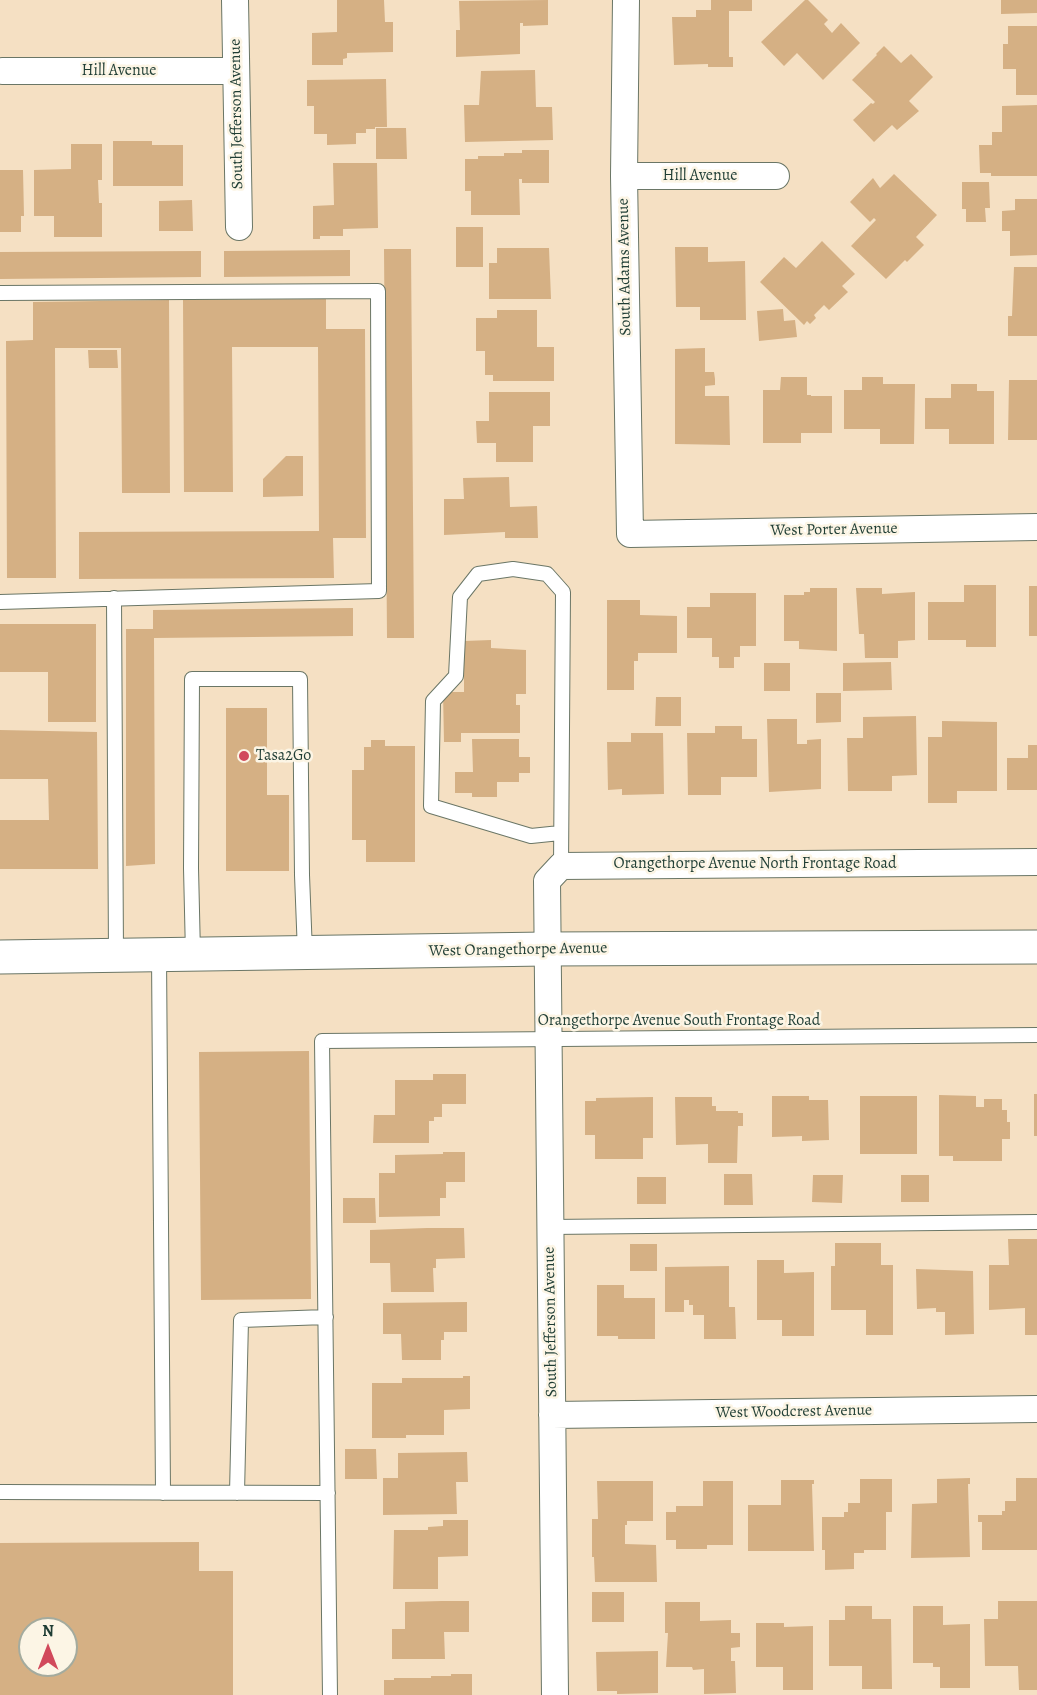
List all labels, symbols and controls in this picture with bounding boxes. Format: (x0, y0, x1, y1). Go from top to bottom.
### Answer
street label: South Jefferson Avenue (226, 39, 248, 189)
street label: Hill Avenue (81, 61, 157, 81)
street label: Hill Avenue (662, 166, 738, 186)
street label: South Adams Avenue (614, 198, 636, 336)
street label: West Porter Avenue (770, 519, 898, 541)
place label: Tasa2Go (256, 746, 311, 766)
marker: Tasa2Go (237, 749, 251, 763)
street label: Orangethorpe Avenue North Frontage Road (613, 854, 897, 874)
street label: West Orangethorpe Avenue (429, 939, 607, 961)
street label: Orangethorpe Avenue South Frontage Road (538, 1011, 820, 1031)
street label: South Jefferson Avenue (540, 1247, 562, 1397)
street label: West Woodcrest Avenue (716, 1401, 872, 1423)
north arrow (18, 1617, 78, 1677)
text: N (42, 1620, 54, 1642)

